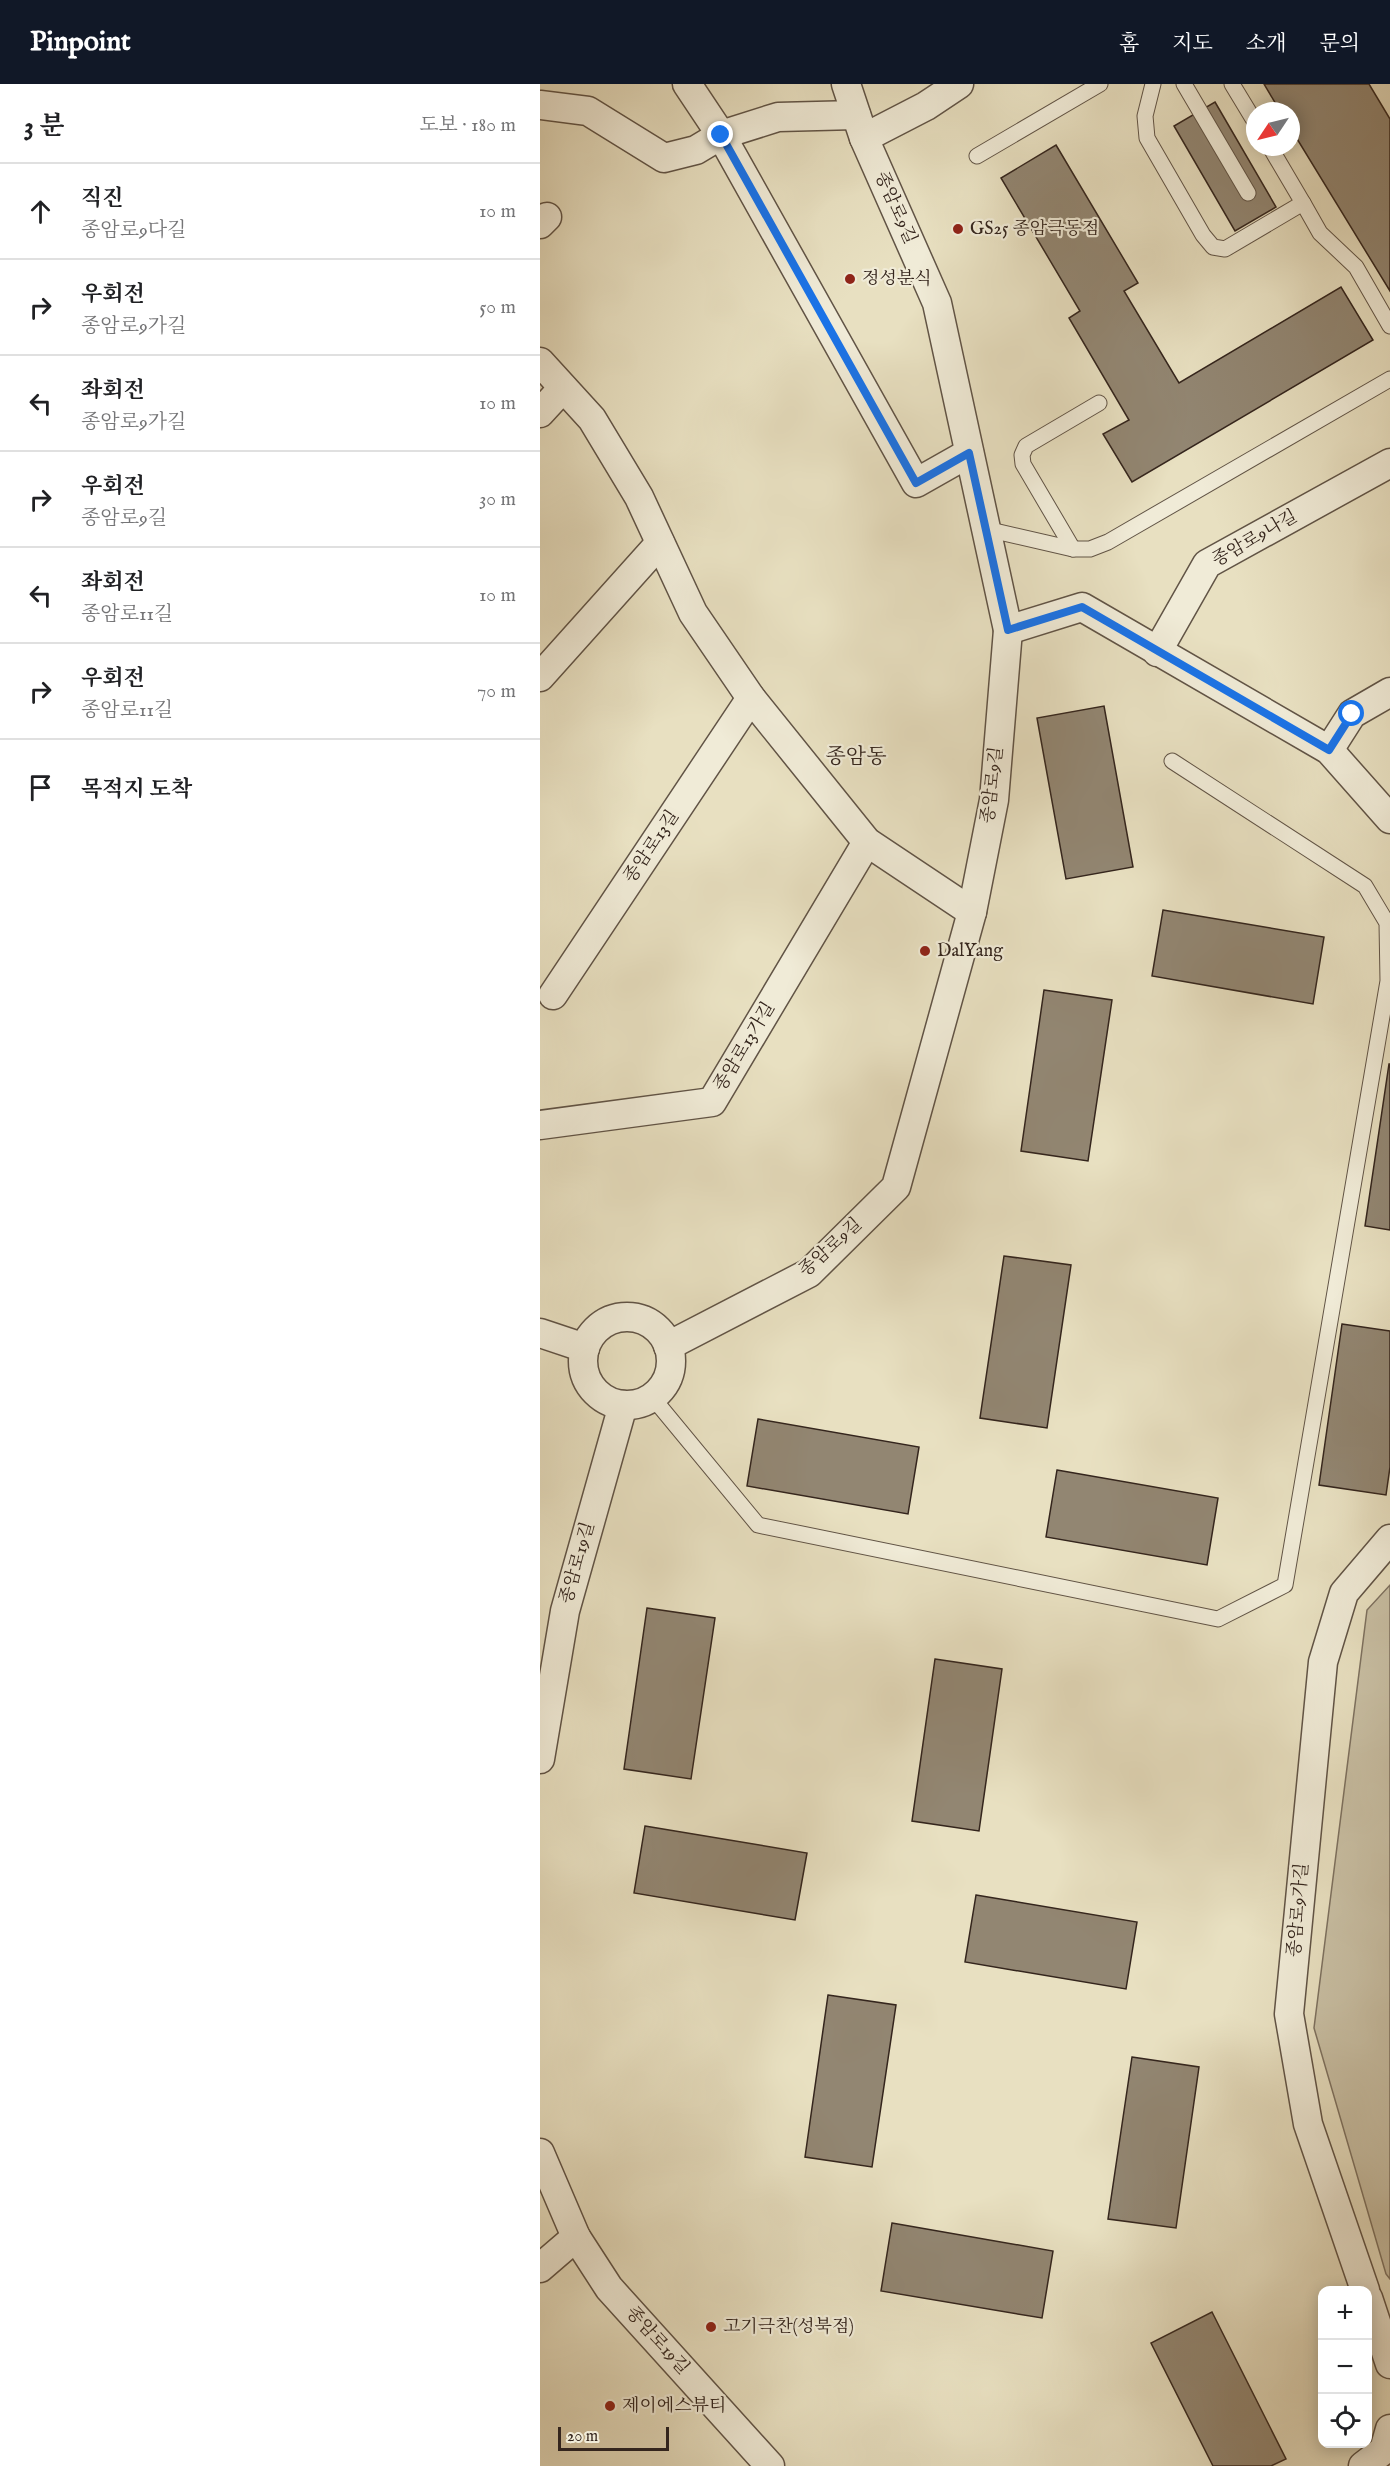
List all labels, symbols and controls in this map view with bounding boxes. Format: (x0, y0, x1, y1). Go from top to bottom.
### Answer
text: Pinpoint (30, 25, 131, 60)
text: 홈 (1119, 31, 1139, 58)
text: 지도 (1172, 31, 1213, 58)
text: 소개 (1246, 31, 1286, 58)
text: 문의 (1319, 31, 1360, 58)
north arrow (1246, 102, 1300, 156)
text: 3 분 (24, 110, 65, 143)
text: 도보 · 180 m (419, 113, 516, 138)
route end (707, 121, 733, 147)
street label: 종암로9길 (869, 168, 921, 248)
text: 직진 (81, 185, 124, 213)
icon: ahead (24, 195, 57, 228)
text: 10 m (479, 199, 516, 224)
text: 종암로9다길 (81, 218, 186, 243)
place label: GS25 종암극동점 (970, 218, 1099, 241)
marker: GS25 종암극동점 (951, 222, 965, 236)
place label: 정성분식 (862, 268, 932, 291)
marker: 정성분식 (843, 272, 857, 286)
text: 우회전 (81, 281, 145, 309)
icon: right (24, 291, 57, 324)
text: 50 m (479, 295, 516, 320)
text: 종암로9가길 (81, 314, 186, 339)
text: 좌회전 (81, 377, 145, 405)
icon: left (24, 387, 57, 420)
text: 10 m (479, 391, 516, 416)
text: 종암로9가길 (81, 410, 186, 435)
text: 우회전 (81, 473, 145, 501)
icon: right (24, 483, 57, 516)
text: 30 m (479, 487, 516, 512)
street label: 종암로9나길 (1208, 505, 1302, 573)
text: 종암로9길 (81, 506, 167, 531)
text: 좌회전 (81, 569, 145, 597)
icon: left (24, 579, 57, 612)
text: 10 m (479, 583, 516, 608)
text: 종암로11길 (81, 602, 173, 627)
text: 우회전 (81, 665, 145, 693)
icon: right (24, 675, 57, 708)
text: 70 m (477, 679, 516, 704)
text: 종암로11길 (81, 698, 173, 723)
route start (1338, 700, 1364, 726)
district label: 종암동 (826, 744, 886, 771)
street label: 종암로9길 (977, 745, 1009, 825)
icon: arrive (24, 771, 57, 804)
text: 목적지 도착 (81, 776, 192, 804)
street label: 종암로13길 (619, 806, 685, 888)
place label: DalYang (937, 940, 1003, 963)
marker: DalYang (918, 944, 932, 958)
street label: 종암로13가길 (709, 998, 781, 1096)
street label: 종암로9길 (795, 1214, 867, 1282)
street label: 종암로19길 (555, 1519, 601, 1607)
street label: 종암로9가길 (1283, 1862, 1315, 1958)
map controls (1318, 2286, 1372, 2448)
button: + (1318, 2286, 1372, 2340)
street label: 종암로19길 (620, 2302, 694, 2380)
place label: 고기극찬(성북점) (723, 2316, 854, 2339)
marker: 고기극찬(성북점) (704, 2320, 718, 2334)
button: − (1318, 2340, 1372, 2394)
button: locate (1318, 2394, 1372, 2448)
place label: 제이에스뷰티 (622, 2395, 726, 2418)
marker: 제이에스뷰티 (603, 2399, 617, 2413)
scale bar (558, 2424, 669, 2452)
text: 20 m (567, 2427, 598, 2447)

